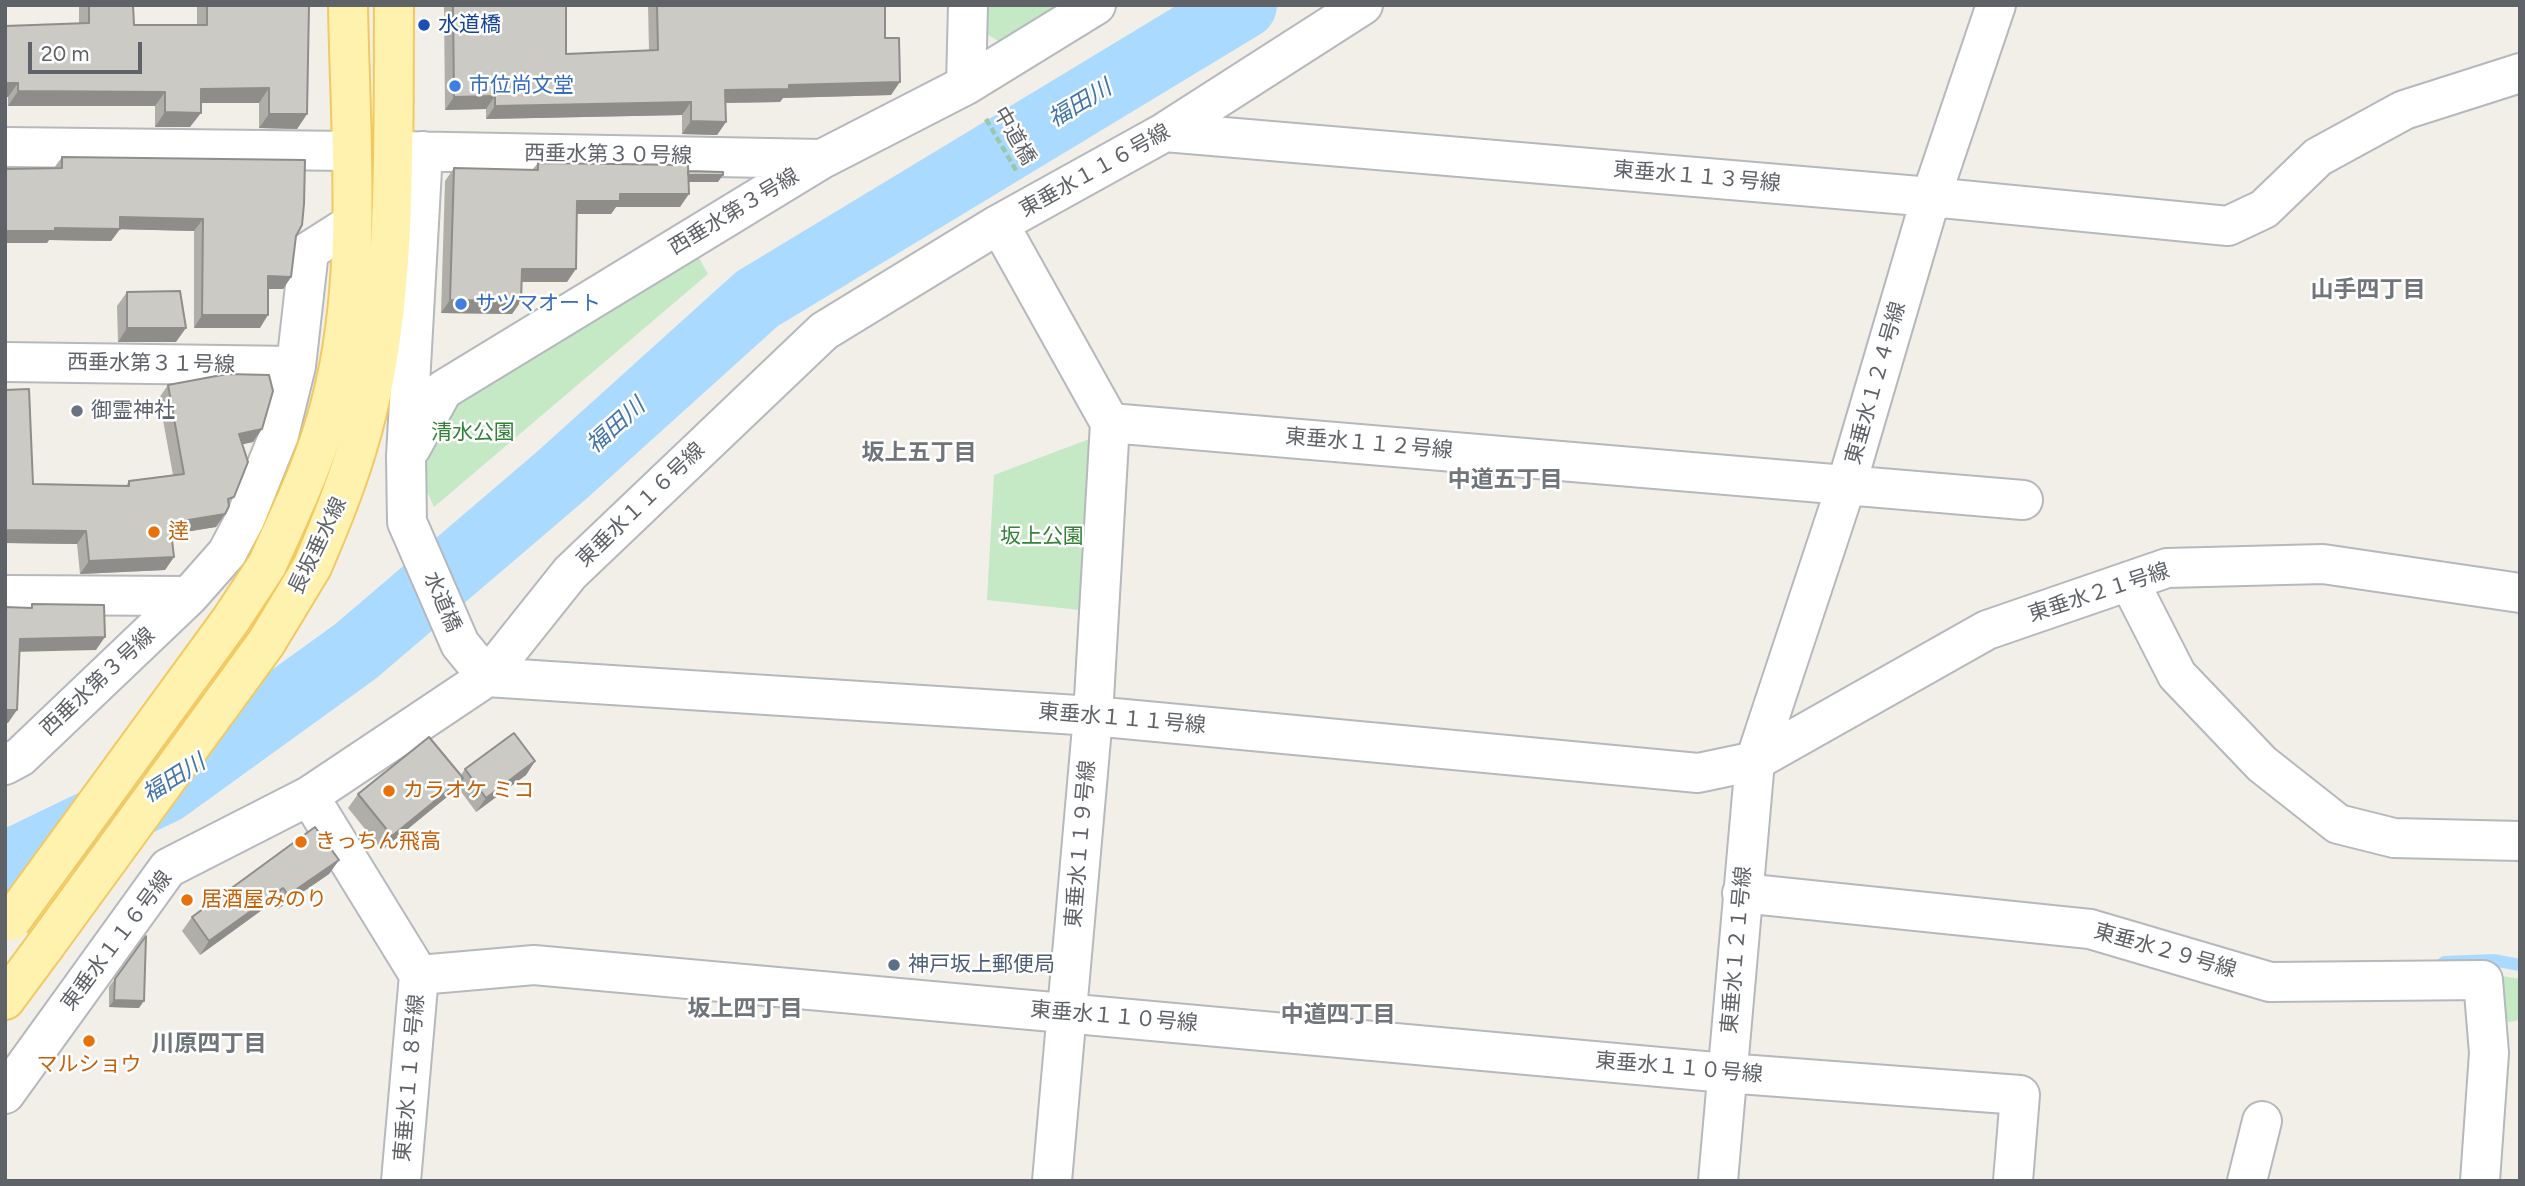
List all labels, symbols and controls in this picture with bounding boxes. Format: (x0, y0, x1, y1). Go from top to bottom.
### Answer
place label: 水道橋 (438, 12, 501, 38)
marker: 水道橋 (416, 17, 432, 33)
scale bar (32, 28, 145, 72)
text: 20 m (41, 41, 89, 66)
place label: 市位尚文堂 (469, 73, 574, 99)
water label: 福田川 (1043, 74, 1117, 134)
marker: 市位尚文堂 (447, 78, 463, 94)
street label: 中道橋 (987, 102, 1041, 170)
street label: 東垂水１１６号線 (1015, 119, 1175, 223)
street label: 西垂水第３０号線 (524, 141, 692, 169)
street label: 東垂水１１３号線 (1612, 157, 1782, 197)
street label: 西垂水第３号線 (665, 163, 803, 261)
district label: 山手四丁目 (2311, 276, 2425, 304)
place label: サツマオート (475, 291, 601, 317)
marker: サツマオート (453, 296, 469, 312)
street label: 東垂水１２４号線 (1841, 299, 1911, 467)
street label: 西垂水第３１号線 (67, 350, 235, 378)
water label: 福田川 (581, 393, 651, 459)
place label: 御霊神社 (91, 398, 175, 424)
marker: 御霊神社 (69, 403, 85, 419)
park label: 清水公園 (431, 420, 515, 446)
street label: 東垂水１１２号線 (1284, 424, 1454, 464)
street label: 東垂水１１６号線 (572, 438, 710, 572)
district label: 坂上五丁目 (862, 439, 976, 467)
district label: 中道五丁目 (1448, 466, 1562, 494)
street label: 長坂垂水線 (284, 493, 352, 599)
place label: 逹 (168, 519, 189, 545)
marker: 逹 (146, 524, 162, 540)
park label: 坂上公園 (1000, 524, 1084, 550)
street label: 東垂水２１号線 (2025, 558, 2173, 628)
street label: 水道橋 (418, 568, 466, 636)
street label: 西垂水第３号線 (36, 623, 160, 741)
street label: 東垂水１１１号線 (1037, 699, 1207, 739)
water label: 福田川 (137, 749, 211, 809)
street label: 東垂水１１９号線 (1061, 759, 1101, 929)
place label: カラオケ ミコ (403, 778, 534, 804)
marker: カラオケ ミコ (381, 783, 397, 799)
place label: きっちん飛高 (315, 829, 441, 855)
marker: きっちん飛高 (293, 834, 309, 850)
street label: 東垂水１２１号線 (1717, 865, 1757, 1035)
street label: 東垂水１１６号線 (56, 866, 178, 1016)
place label: 居酒屋みのり (201, 887, 327, 913)
marker: 居酒屋みのり (179, 892, 195, 908)
street label: 東垂水２９号線 (2091, 919, 2239, 983)
place label: 神戸坂上郵便局 (908, 952, 1055, 978)
marker: 神戸坂上郵便局 (886, 957, 902, 973)
street label: 東垂水１１８号線 (390, 993, 430, 1163)
district label: 坂上四丁目 (688, 995, 802, 1023)
street label: 東垂水１１０号線 (1029, 997, 1199, 1037)
district label: 中道四丁目 (1281, 1001, 1395, 1029)
district label: 川原四丁目 (152, 1030, 266, 1058)
marker: マルショウ (81, 1033, 97, 1049)
street label: 東垂水１１０号線 (1594, 1048, 1764, 1088)
place label: マルショウ (37, 1052, 141, 1078)

